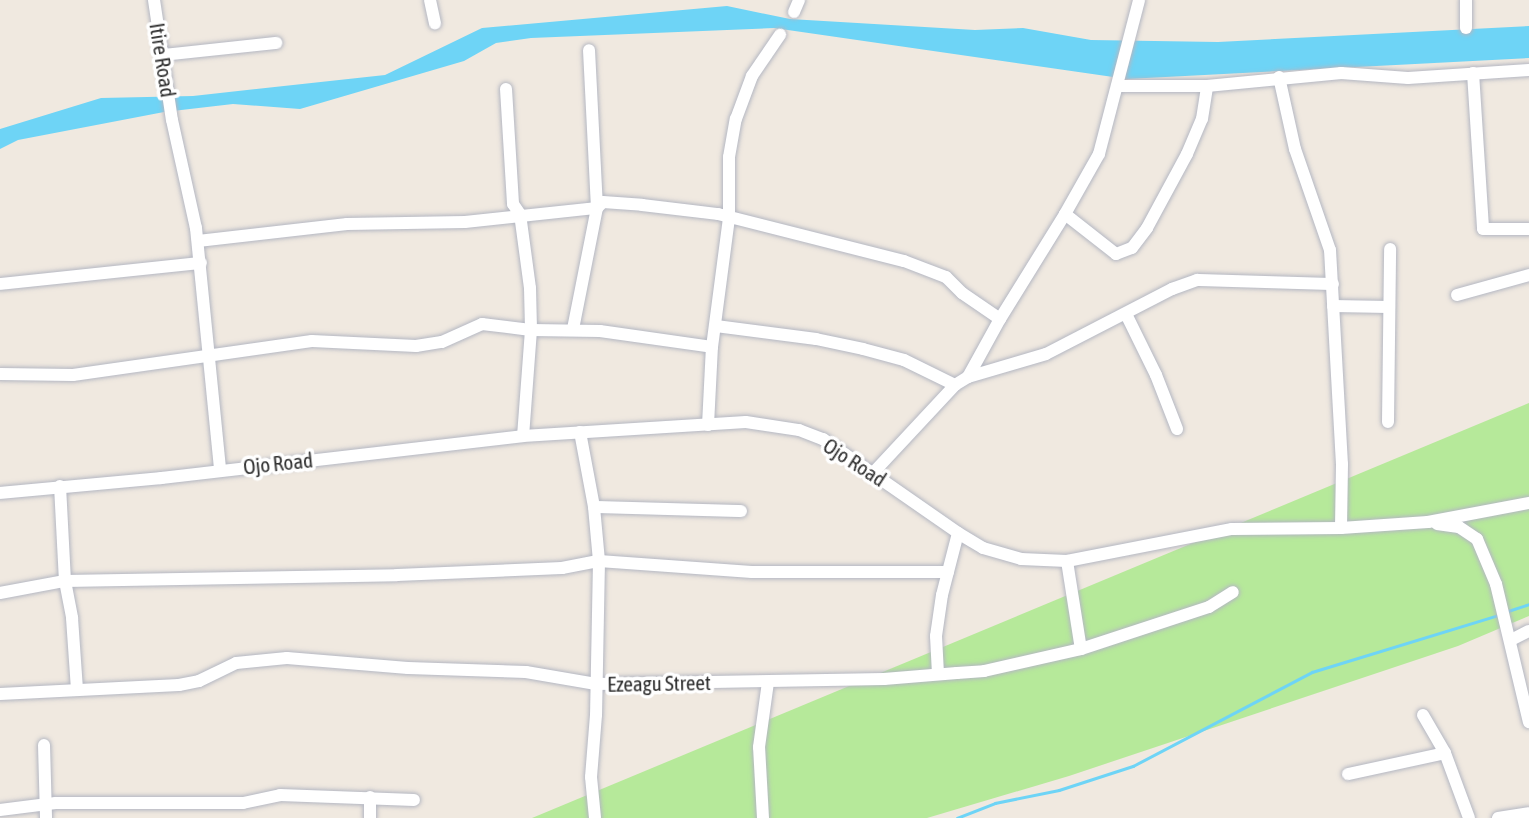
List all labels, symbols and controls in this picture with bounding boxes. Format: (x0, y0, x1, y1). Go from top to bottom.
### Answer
street label: Itire Road (145, 21, 181, 99)
street label: Ojo Road (819, 432, 891, 492)
street label: Ojo Road (242, 447, 314, 479)
street label: Ezeagu Street (607, 669, 711, 697)

